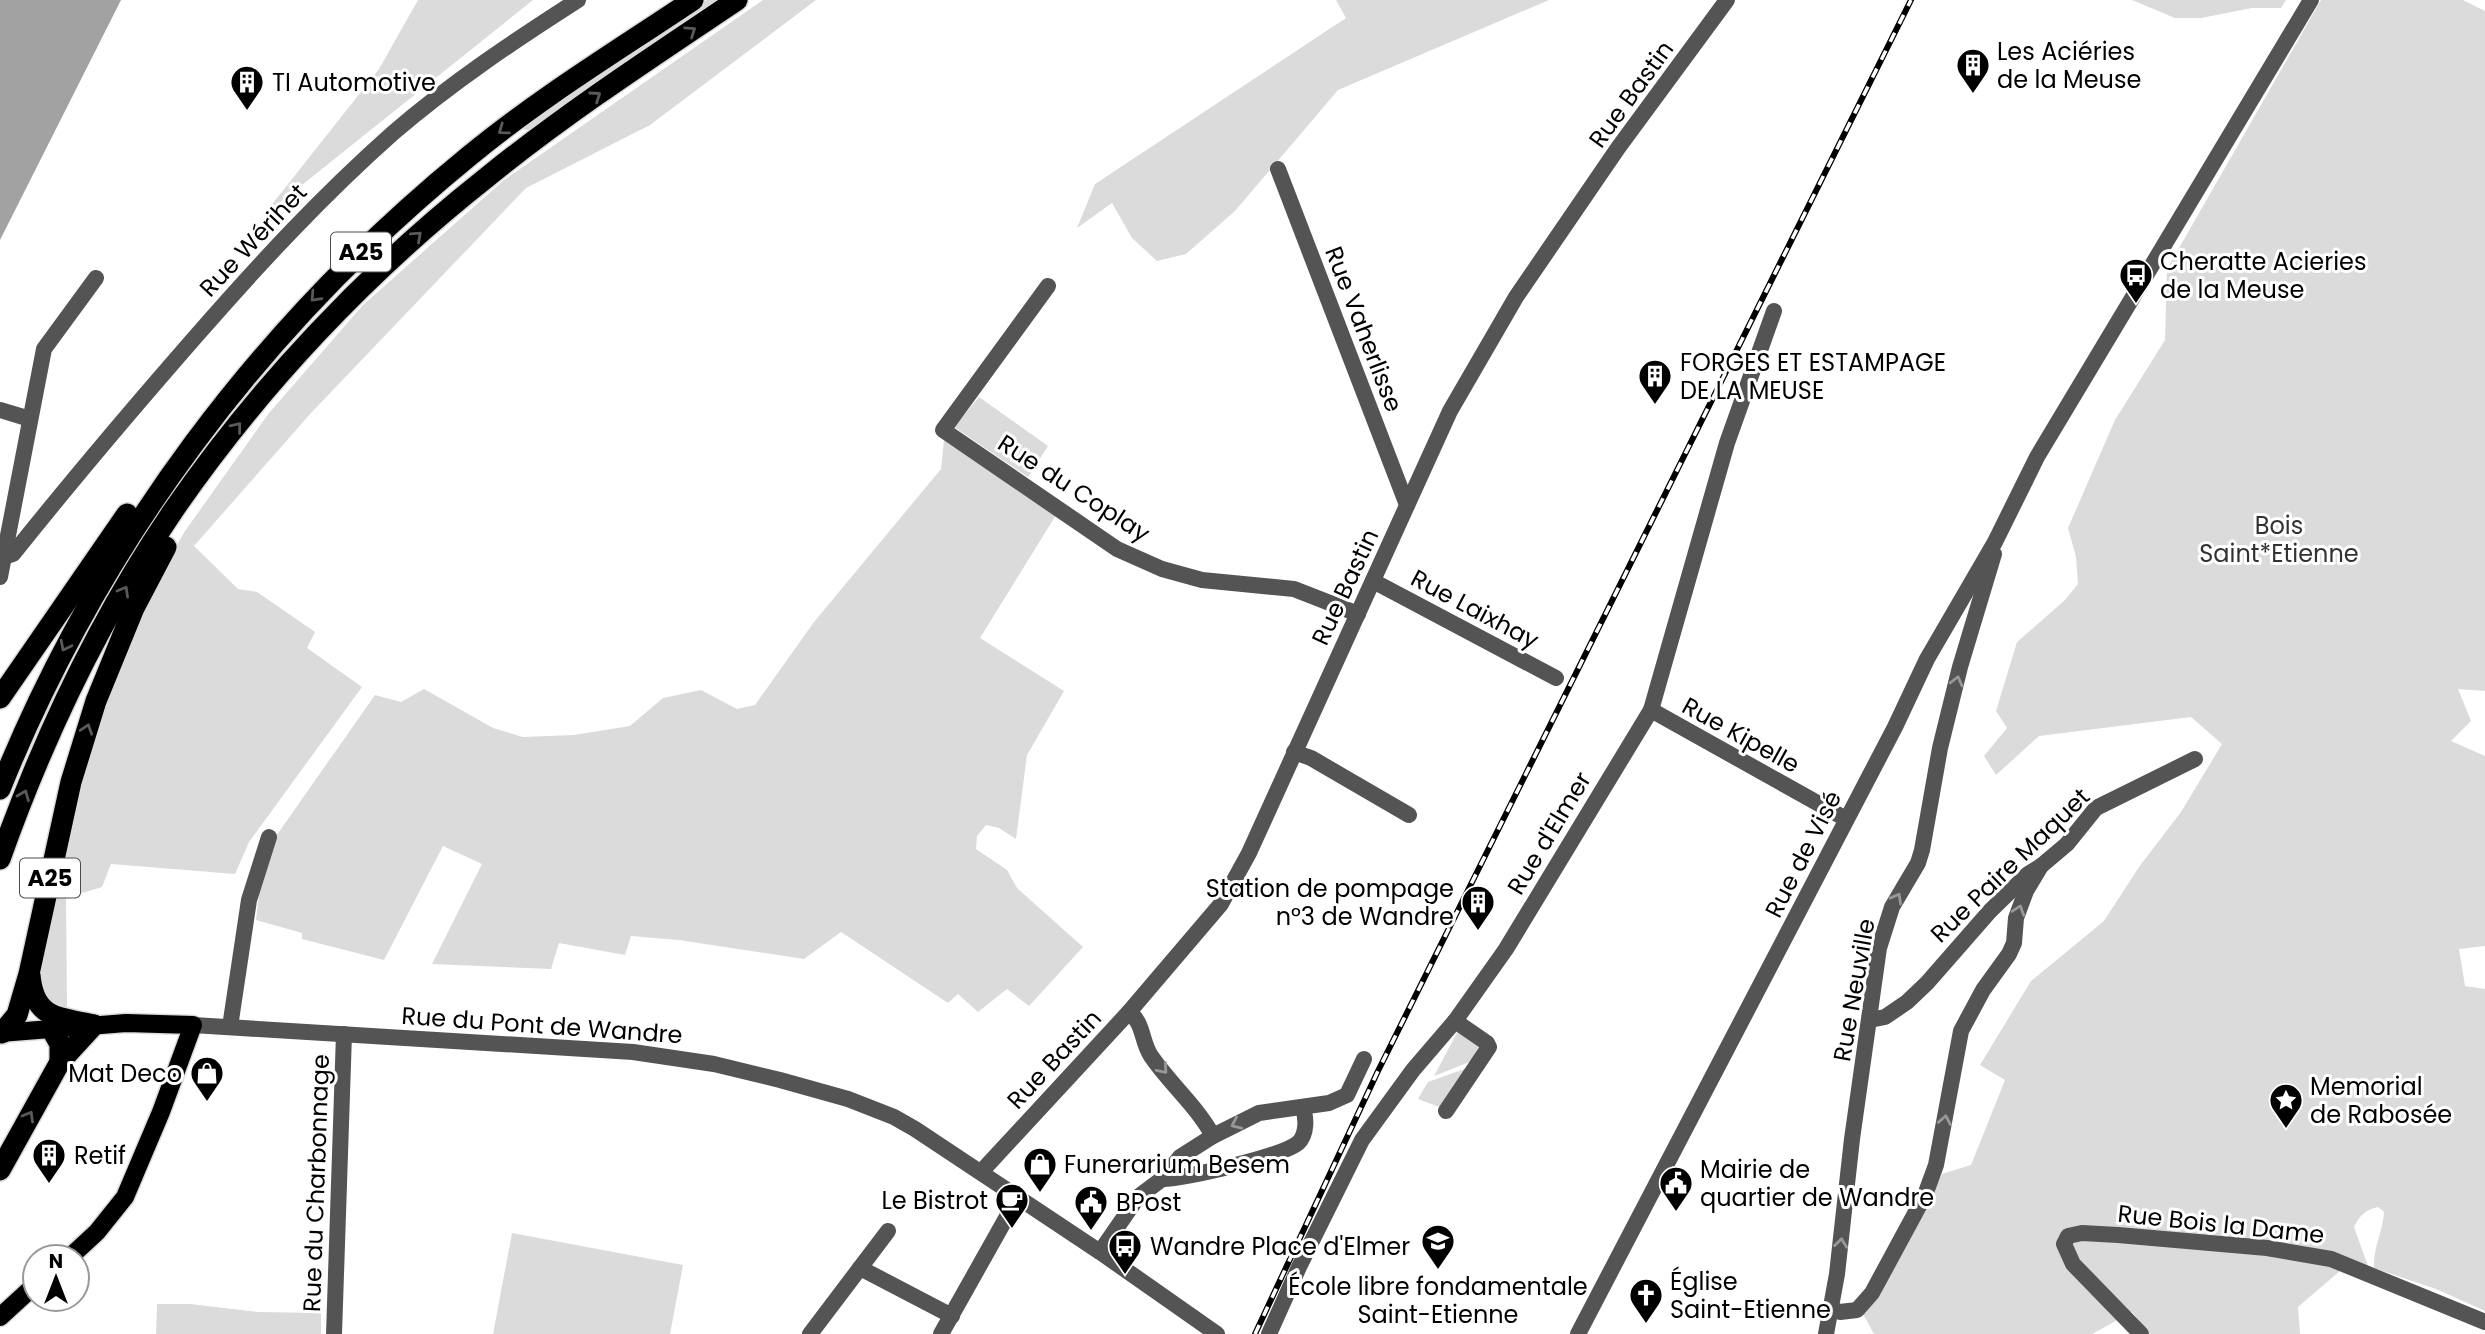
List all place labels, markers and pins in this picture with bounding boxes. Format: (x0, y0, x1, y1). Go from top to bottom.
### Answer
place label: Les Aciéries de la Meuse (1997, 35, 2141, 96)
building icon: Les Aciéries de la Meuse (1954, 46, 1992, 95)
building icon: TI Automotive (228, 63, 266, 112)
place label: TI Automotive (272, 66, 436, 99)
place label: Cheratte Acieries de la Meuse (2160, 245, 2367, 306)
bus stop icon: Cheratte Acieries de la Meuse (2117, 256, 2155, 305)
place label: FORGES ET ESTAMPAGE DE LA MEUSE (1680, 346, 1946, 407)
building icon: FORGES ET ESTAMPAGE DE LA MEUSE (1636, 357, 1674, 406)
place label: Station de pompage n°3 de Wandre (1206, 872, 1454, 933)
building icon: Station de pompage n°3 de Wandre (1459, 883, 1497, 932)
shop icon: Mat Deco (188, 1054, 226, 1103)
place label: Mat Deco (68, 1057, 182, 1090)
place label: Memorial de Rabosée (2310, 1070, 2452, 1131)
place icon: Memorial de Rabosée (2267, 1081, 2305, 1130)
building icon: Retif (30, 1136, 68, 1185)
place label: Retif (74, 1139, 126, 1172)
shop icon: Funerarium Besem (1021, 1145, 1059, 1194)
place label: Funerarium Besem (1064, 1148, 1290, 1181)
place label: Mairie de quartier de Wandre (1700, 1153, 1934, 1214)
public building icon: Mairie de quartier de Wandre (1657, 1164, 1695, 1213)
cafe icon: Le Bistrot (993, 1181, 1031, 1230)
public building icon: BPost (1072, 1183, 1110, 1232)
place label: Le Bistrot (881, 1184, 988, 1217)
place label: BPost (1116, 1186, 1181, 1219)
school or university icon: École libre fondamentale Saint-Etienne (1419, 1222, 1457, 1271)
bus stop icon: Wandre Place d'Elmer (1106, 1227, 1144, 1276)
place label: Wandre Place d'Elmer (1150, 1230, 1410, 1263)
place label: Église Saint-Etienne (1670, 1265, 1831, 1326)
place label: École libre fondamentale Saint-Etienne (1288, 1270, 1588, 1331)
church icon: Église Saint-Etienne (1627, 1276, 1665, 1325)

